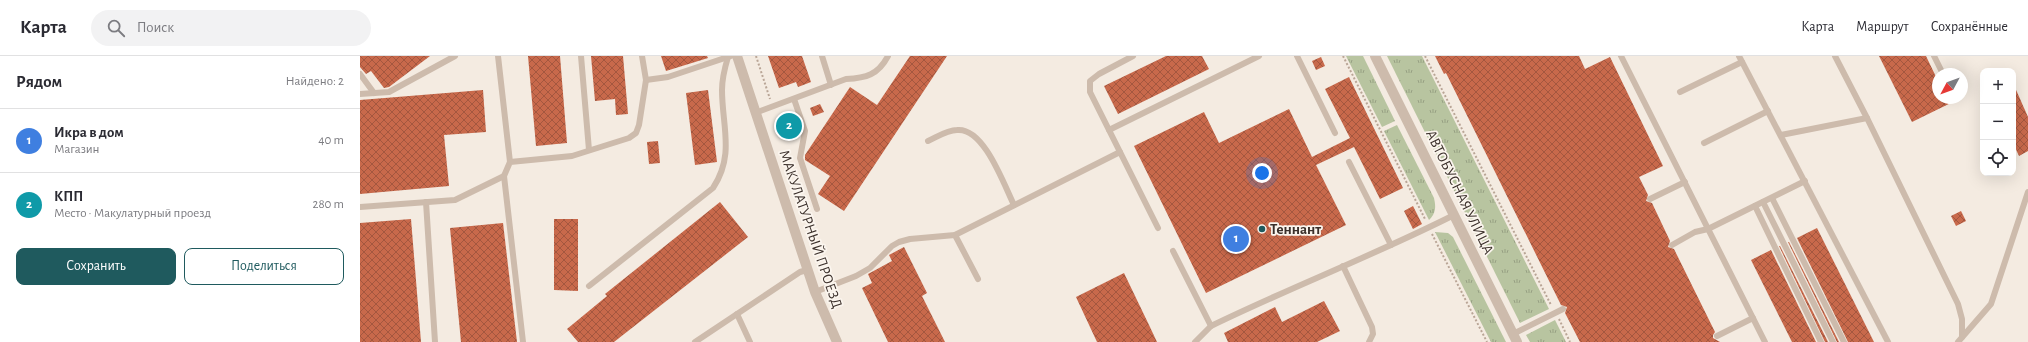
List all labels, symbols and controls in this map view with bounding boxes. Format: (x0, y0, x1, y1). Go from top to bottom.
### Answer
search box (91, 10, 371, 46)
icon: search (105, 17, 127, 39)
text: Карта (20, 18, 67, 37)
text: Поиск (137, 20, 174, 35)
text: Карта (1801, 20, 1834, 34)
text: Маршрут (1856, 20, 1909, 34)
text: Сохранённые (1931, 20, 2008, 34)
north arrow (1932, 68, 1968, 104)
map controls (1980, 68, 2016, 176)
button: + (1980, 68, 2016, 104)
text: Рядом (16, 73, 62, 90)
text: Найдено: 2 (286, 75, 344, 88)
button: − (1980, 104, 2016, 140)
pin: 2 (776, 111, 802, 141)
text: Икра в дом (54, 125, 124, 140)
street label: АВТОБУСНАЯ УЛИЦА (1423, 128, 1496, 257)
text: 1 (27, 134, 31, 147)
text: 40 m (318, 134, 344, 147)
button: locate (1980, 140, 2016, 176)
text: Магазин (54, 143, 100, 156)
street label: МАКУЛАТУРНЫЙ ПРОЕЗД (776, 148, 845, 310)
your location (1252, 163, 1272, 183)
text: КПП (54, 189, 83, 204)
text: 2 (26, 198, 32, 211)
text: 280 m (313, 198, 344, 211)
text: Место · Макулатурный проезд (54, 207, 211, 220)
place label: Теннант (1270, 222, 1321, 237)
pin: 1 (1223, 224, 1249, 254)
marker: Теннант (1257, 224, 1267, 234)
button: Сохранить (16, 248, 176, 285)
button: Поделиться (184, 248, 344, 285)

